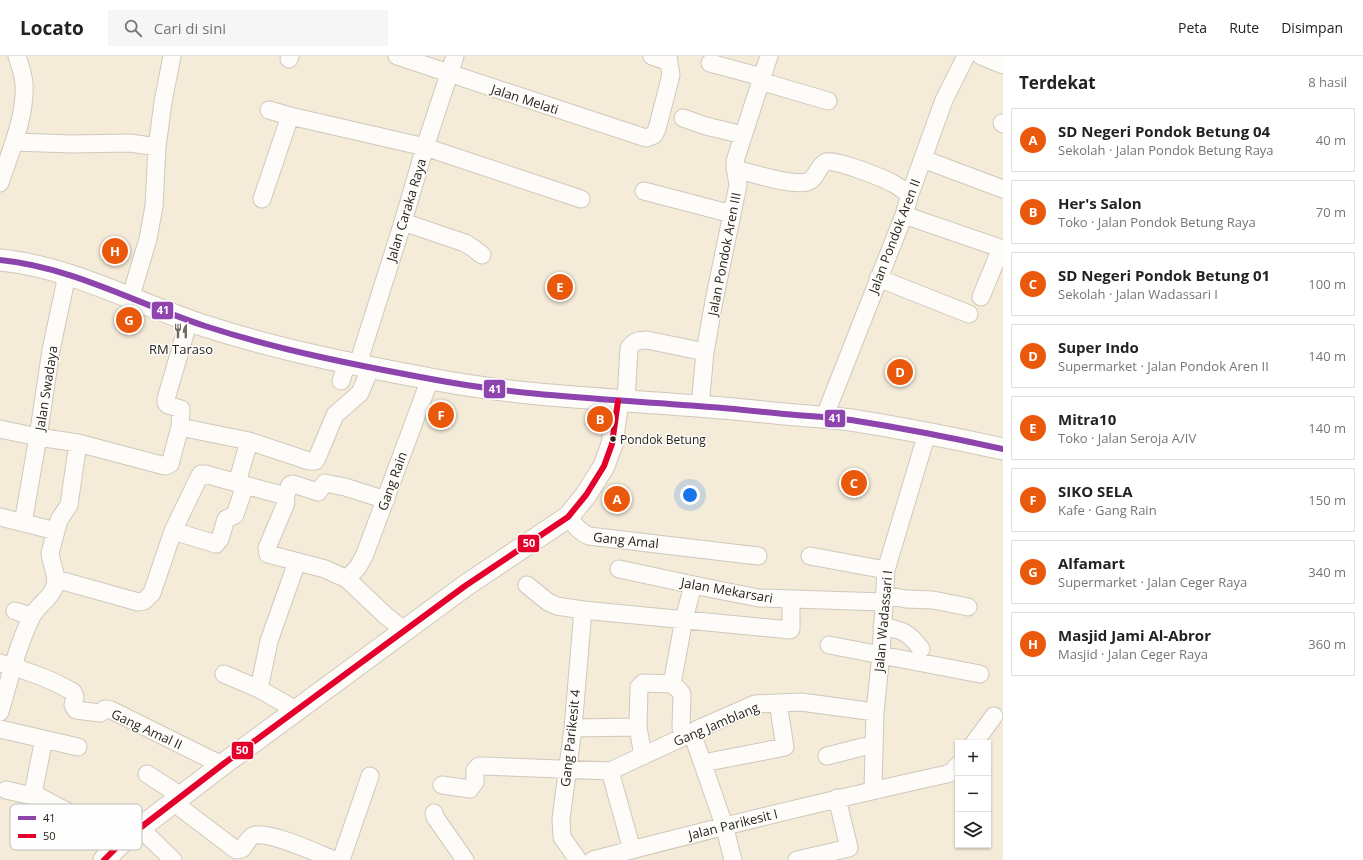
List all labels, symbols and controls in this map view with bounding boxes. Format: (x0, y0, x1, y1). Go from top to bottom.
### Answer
search box (108, 10, 388, 46)
text: Locato (20, 15, 84, 41)
icon: search (122, 17, 144, 39)
text: Cari di sini (154, 18, 226, 38)
text: Peta (1178, 18, 1207, 37)
text: Rute (1229, 18, 1259, 37)
text: Disimpan (1281, 18, 1343, 37)
text: Terdekat (1019, 71, 1096, 94)
text: 8 hasil (1308, 73, 1347, 91)
street label: Jalan Melati (487, 79, 561, 118)
text: SD Negeri Pondok Betung 04 (1058, 121, 1270, 141)
text: A (1029, 131, 1037, 149)
text: 40 m (1316, 131, 1346, 149)
text: Sekolah · Jalan Pondok Betung Raya (1058, 141, 1274, 159)
street label: Jalan Caraka Raya (381, 156, 430, 266)
street label: Jalan Pondok Aren II (863, 176, 924, 298)
street label: Jalan Pondok Aren III (703, 191, 745, 319)
text: Her's Salon (1058, 193, 1142, 213)
text: B (1029, 203, 1037, 221)
text: 70 m (1316, 203, 1346, 221)
text: Toko · Jalan Pondok Betung Raya (1058, 213, 1256, 231)
pin: H (102, 236, 128, 266)
text: SD Negeri Pondok Betung 01 (1058, 265, 1270, 285)
pin: E (547, 272, 573, 302)
text: C (1029, 275, 1037, 293)
text: 100 m (1308, 275, 1346, 293)
text: Sekolah · Jalan Wadassari I (1058, 285, 1218, 303)
line badge: 41 (151, 301, 174, 320)
text: 41 (157, 302, 169, 317)
pin: G (116, 305, 142, 335)
restaurant icon: RM Taraso (172, 322, 190, 340)
text: Super Indo (1058, 337, 1139, 357)
place label: RM Taraso (149, 340, 213, 358)
street label: Jalan Swadaya (30, 344, 62, 434)
text: D (1028, 347, 1038, 365)
text: 140 m (1308, 347, 1346, 365)
pin: D (887, 357, 913, 387)
text: Supermarket · Jalan Pondok Aren II (1058, 357, 1269, 375)
line badge: 41 (483, 379, 506, 399)
text: 41 (489, 381, 501, 396)
pin: F (428, 400, 454, 430)
pin: B (587, 404, 613, 434)
line badge: 41 (824, 409, 846, 428)
text: Mitra10 (1058, 409, 1116, 429)
text: 41 (829, 410, 841, 425)
text: E (1029, 419, 1037, 437)
text: 140 m (1308, 419, 1346, 437)
text: Toko · Jalan Seroja A/IV (1058, 429, 1196, 447)
place label: Pondok Betung (620, 431, 706, 448)
marker: Pondok Betung (608, 434, 618, 444)
street label: Gang Rain (373, 449, 411, 513)
pin: C (841, 468, 867, 498)
text: SIKO SELA (1058, 481, 1133, 501)
pin: A (604, 484, 630, 514)
your location (680, 485, 700, 505)
text: F (1029, 491, 1037, 509)
text: 150 m (1308, 491, 1346, 509)
text: Kafe · Gang Rain (1058, 501, 1157, 519)
street label: Gang Amal (592, 528, 660, 552)
line badge: 50 (517, 534, 540, 553)
text: 50 (523, 535, 535, 550)
text: Alfamart (1058, 553, 1125, 573)
text: G (1028, 563, 1038, 581)
text: 340 m (1308, 563, 1346, 581)
street label: Jalan Wadassari I (869, 569, 896, 675)
street label: Jalan Mekarsari (678, 573, 774, 607)
text: Supermarket · Jalan Ceger Raya (1058, 573, 1247, 591)
text: Masjid Jami Al-Abror (1058, 625, 1211, 645)
text: H (1028, 635, 1038, 653)
text: 360 m (1308, 635, 1346, 653)
text: Masjid · Jalan Ceger Raya (1058, 645, 1208, 663)
street label: Gang Parikesit 4 (556, 688, 584, 788)
street label: Gang Jamblang (670, 698, 762, 750)
street label: Gang Amal II (109, 705, 185, 753)
map controls (955, 740, 991, 848)
button: + (955, 740, 991, 776)
line badge: 50 (231, 741, 254, 760)
text: 50 (236, 742, 248, 757)
button: − (955, 776, 991, 812)
legend (10, 804, 142, 850)
street label: Jalan Parikesit I (685, 804, 780, 844)
text: 41 (43, 810, 56, 825)
button: layers (955, 812, 991, 848)
text: 50 (43, 828, 56, 843)

